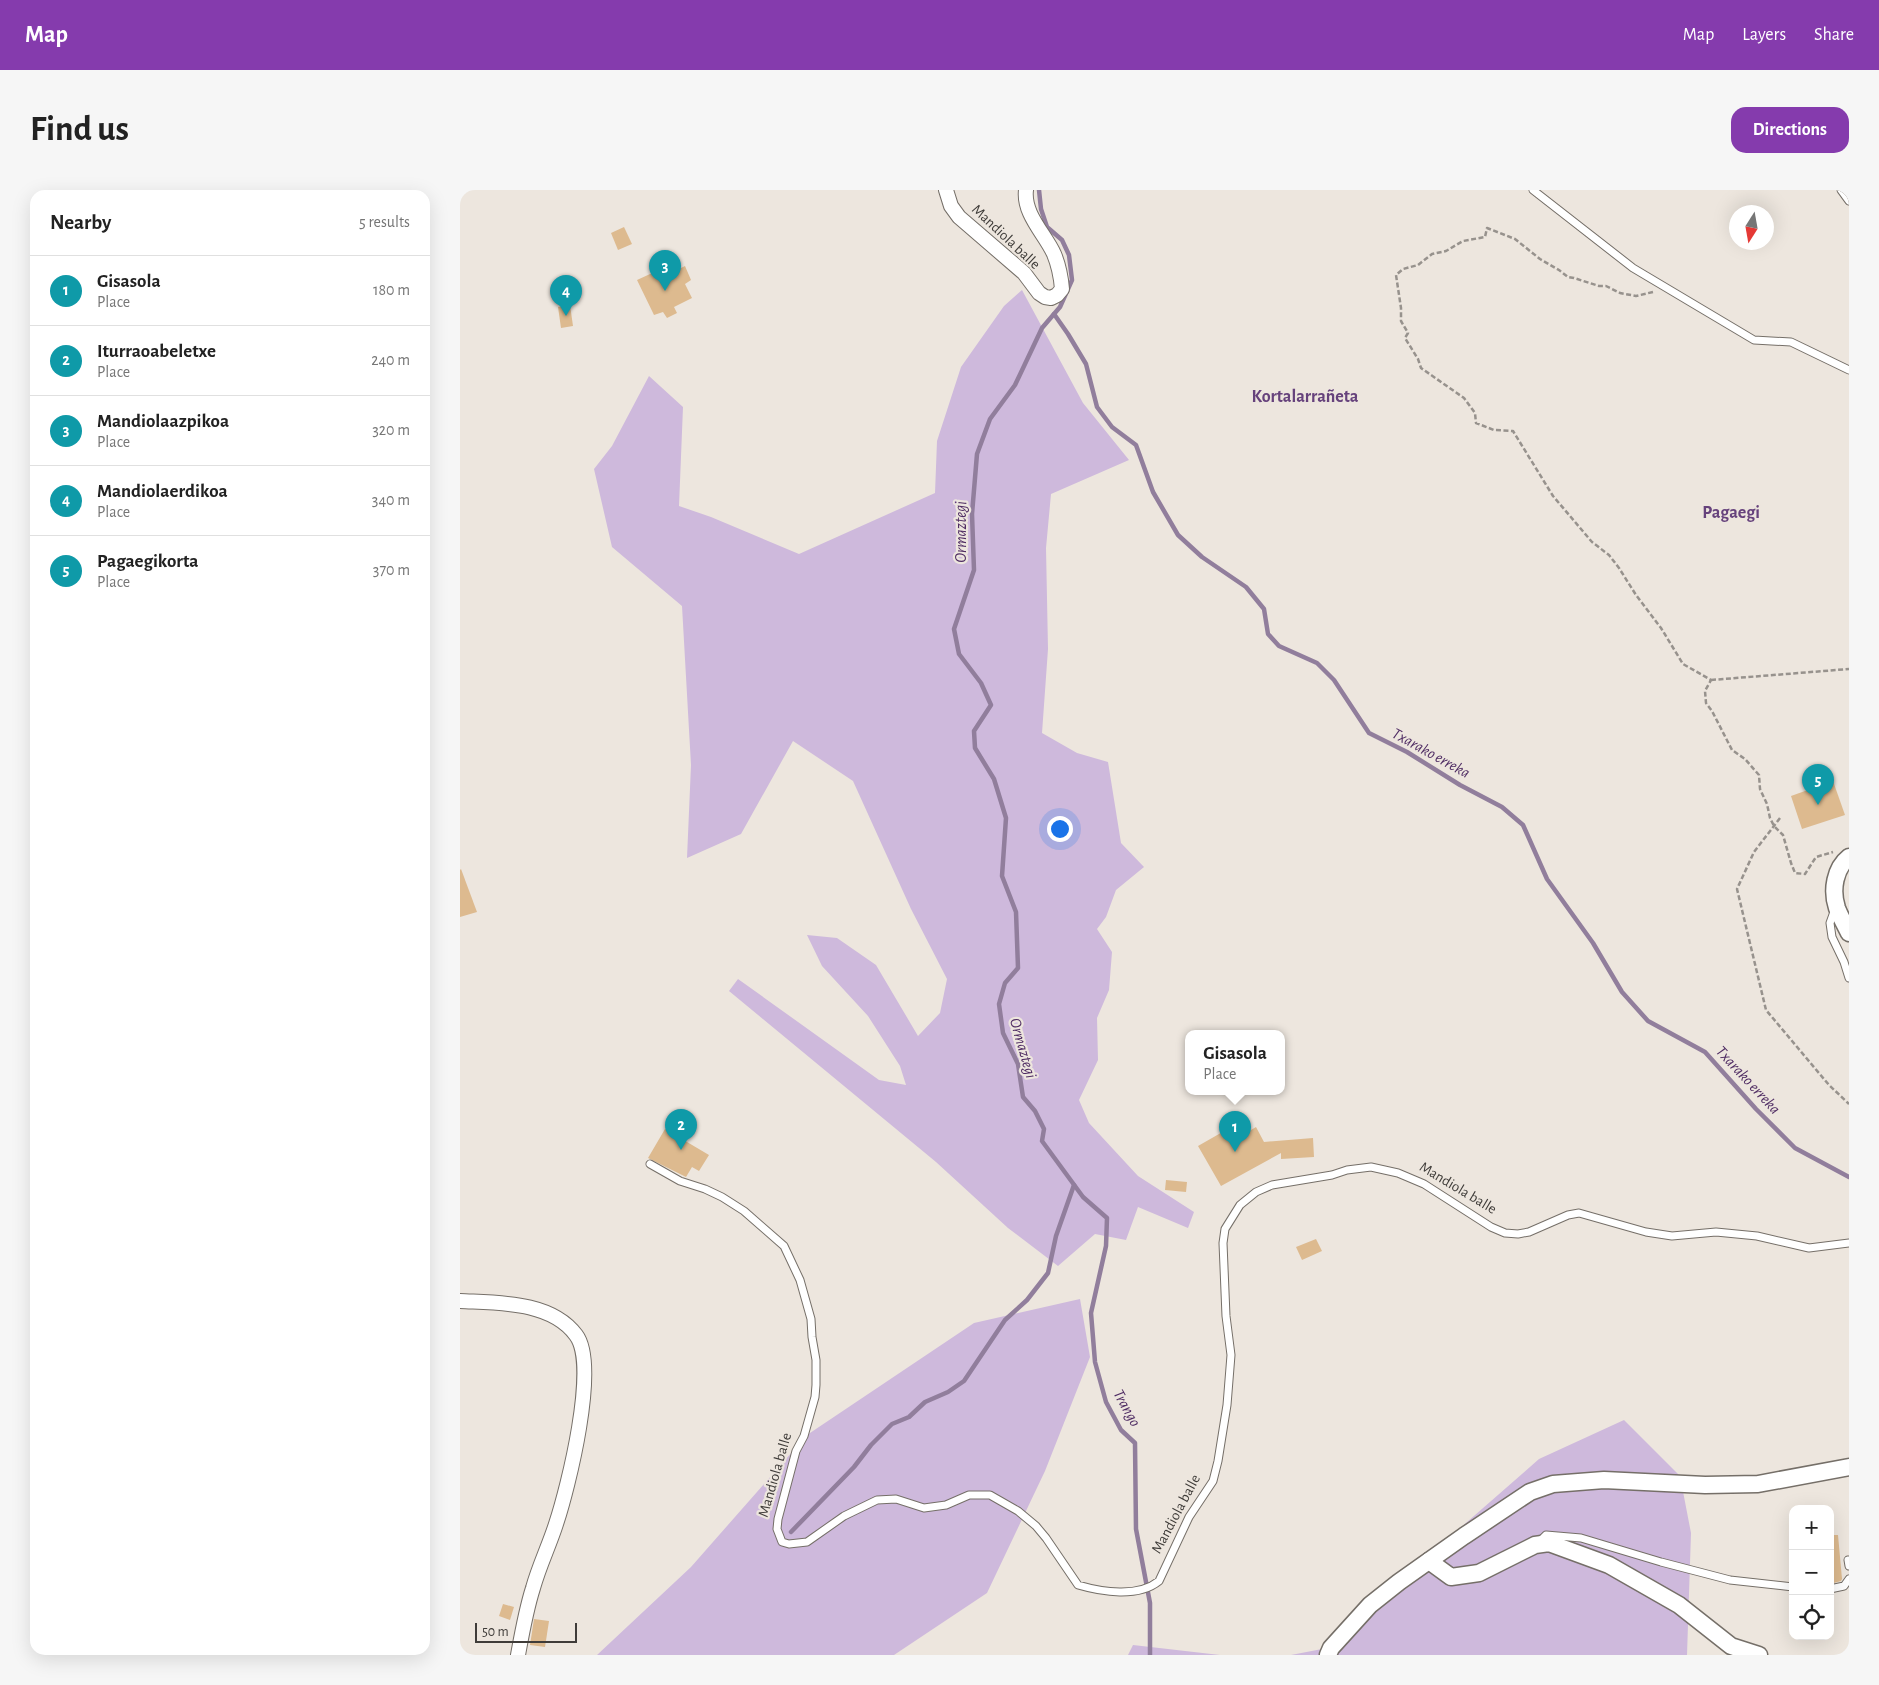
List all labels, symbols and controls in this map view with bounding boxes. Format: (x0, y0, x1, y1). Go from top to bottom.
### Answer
text: Map (25, 23, 68, 47)
text: Map (1683, 26, 1714, 44)
text: Layers (1742, 26, 1786, 44)
text: Share (1814, 26, 1854, 44)
button: Directions (1731, 107, 1849, 153)
text: Find us (30, 112, 129, 147)
street label: Mandiola balle (969, 202, 1043, 272)
north arrow (1729, 205, 1774, 250)
text: Nearby (50, 212, 111, 233)
text: 5 results (359, 214, 410, 230)
pin: 3 (649, 250, 681, 291)
text: Gisasola (97, 272, 161, 291)
pin: 4 (550, 275, 582, 316)
text: 1 (63, 282, 69, 298)
text: 180 m (373, 282, 410, 298)
text: Place (97, 294, 130, 310)
text: Iturraoabeletxe (97, 342, 216, 361)
text: 2 (62, 352, 70, 368)
text: 240 m (371, 352, 410, 368)
text: Place (97, 364, 130, 380)
district label: Kortalarrañeta (1252, 388, 1359, 406)
text: Mandiolaazpikoa (97, 412, 229, 431)
text: 3 (63, 422, 69, 438)
text: 320 m (372, 422, 410, 438)
text: Place (97, 434, 130, 450)
text: Mandiolaerdikoa (97, 482, 228, 501)
text: 4 (62, 492, 70, 508)
text: 340 m (372, 492, 410, 508)
water label: Ormaztegi (953, 501, 969, 563)
text: Place (97, 504, 130, 520)
district label: Pagaegi (1702, 504, 1760, 522)
text: Pagaegikorta (97, 552, 198, 571)
text: 5 (63, 562, 69, 578)
text: 370 m (373, 562, 410, 578)
text: Place (97, 574, 130, 590)
water label: Txarako erreka (1389, 725, 1473, 781)
pin: 5 (1802, 764, 1834, 805)
your location (1047, 816, 1073, 842)
water label: Ormaztegi (1007, 1016, 1039, 1080)
popup (1185, 1030, 1285, 1095)
water label: Txarako erreka (1713, 1043, 1783, 1117)
text: Gisasola (1203, 1044, 1267, 1063)
text: Place (1203, 1066, 1236, 1082)
pin: 2 (665, 1109, 697, 1150)
pin: 1 (1219, 1111, 1251, 1152)
street label: Mandiola balle (1417, 1159, 1499, 1217)
water label: Trango (1110, 1387, 1144, 1430)
street label: Mandiola balle (756, 1431, 794, 1519)
street label: Mandiola balle (1149, 1472, 1203, 1556)
map controls (1789, 1505, 1834, 1640)
button: + (1789, 1505, 1834, 1550)
button: − (1789, 1550, 1834, 1595)
button: locate (1789, 1595, 1834, 1640)
scale bar (475, 1620, 578, 1643)
text: 50 m (482, 1625, 509, 1639)

